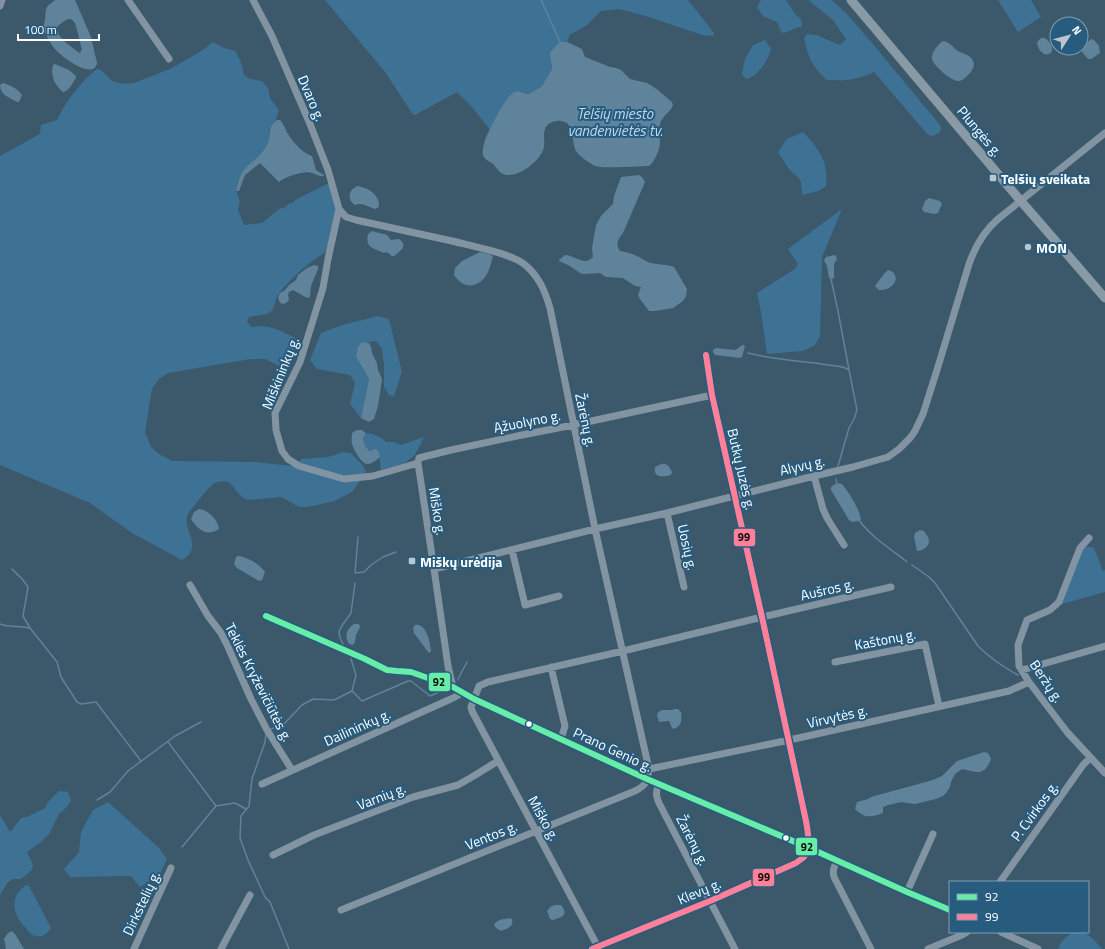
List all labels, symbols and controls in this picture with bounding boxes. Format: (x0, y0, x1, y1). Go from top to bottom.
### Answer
scale bar (18, 16, 99, 42)
north arrow (1049, 16, 1089, 56)
text: 100 m (24, 20, 57, 39)
text: N (1068, 22, 1086, 38)
street label: Dvaro g. (293, 72, 331, 124)
street label: Plungės g. (952, 101, 1008, 161)
water label: Telšių miesto vandenvietės tv. (567, 102, 663, 142)
place label: Telšių sveikata (1001, 168, 1090, 189)
marker: Telšių sveikata (988, 173, 998, 183)
place label: MON (1036, 237, 1067, 258)
marker: MON (1023, 242, 1033, 252)
street label: Miškininkų g. (256, 334, 304, 412)
street label: Žarėnų g. (570, 391, 602, 449)
street label: Ąžuolyno g. (492, 404, 562, 438)
street label: Butkų Juzės g. (722, 426, 762, 512)
street label: Alyvų g. (777, 450, 827, 480)
street label: Miško g. (424, 485, 452, 537)
street label: Uosių g. (673, 522, 703, 572)
line badge: 99 (733, 528, 756, 547)
text: 99 (738, 529, 750, 545)
place label: Miškų urėdija (420, 551, 502, 572)
marker: Miškų urėdija (407, 556, 417, 566)
street label: Aušros g. (798, 573, 856, 605)
street label: Teklės Kryževičiūtės g. (220, 619, 298, 745)
street label: Kaštonų g. (853, 623, 917, 655)
street label: Beržų g. (1025, 655, 1069, 707)
line badge: 92 (428, 672, 451, 692)
text: 92 (433, 674, 445, 690)
street label: Virvytės g. (805, 699, 869, 733)
street label: Dailininkų g. (320, 703, 394, 751)
unlabelled marker (524, 719, 534, 729)
street label: Prano Genio g. (570, 721, 656, 777)
street label: Varnių g. (353, 777, 409, 815)
street label: P. Cvirkos g. (1005, 777, 1063, 845)
street label: Miško g. (523, 792, 565, 844)
street label: Žarėnų g. (671, 811, 715, 869)
street label: Ventos g. (462, 815, 520, 855)
unlabelled marker (781, 833, 791, 843)
line badge: 92 (795, 837, 818, 856)
text: 92 (801, 839, 813, 855)
street label: Dirkstelių g. (117, 867, 165, 939)
line badge: 99 (752, 868, 775, 887)
text: 99 (758, 869, 770, 885)
street label: Klevų g. (674, 872, 724, 910)
legend (949, 881, 1089, 933)
text: 92 (985, 887, 998, 906)
text: 99 (985, 907, 999, 926)

